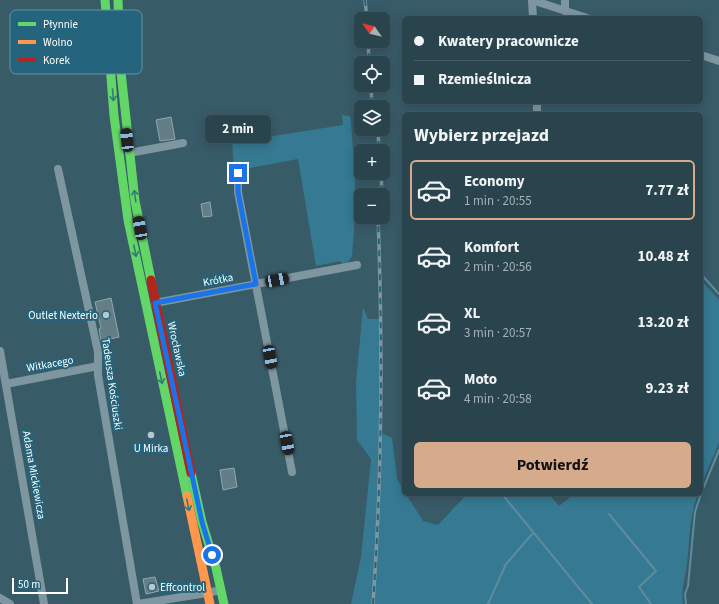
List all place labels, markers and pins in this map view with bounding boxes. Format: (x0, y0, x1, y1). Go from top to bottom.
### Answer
place label: Outlet Nexterio (28, 308, 98, 323)
marker: Outlet Nexterio (101, 310, 111, 320)
marker: U Mirka (146, 430, 156, 440)
place label: U Mirka (134, 441, 168, 456)
place label: Effcontrol (160, 580, 205, 595)
marker: Effcontrol (147, 582, 157, 592)

